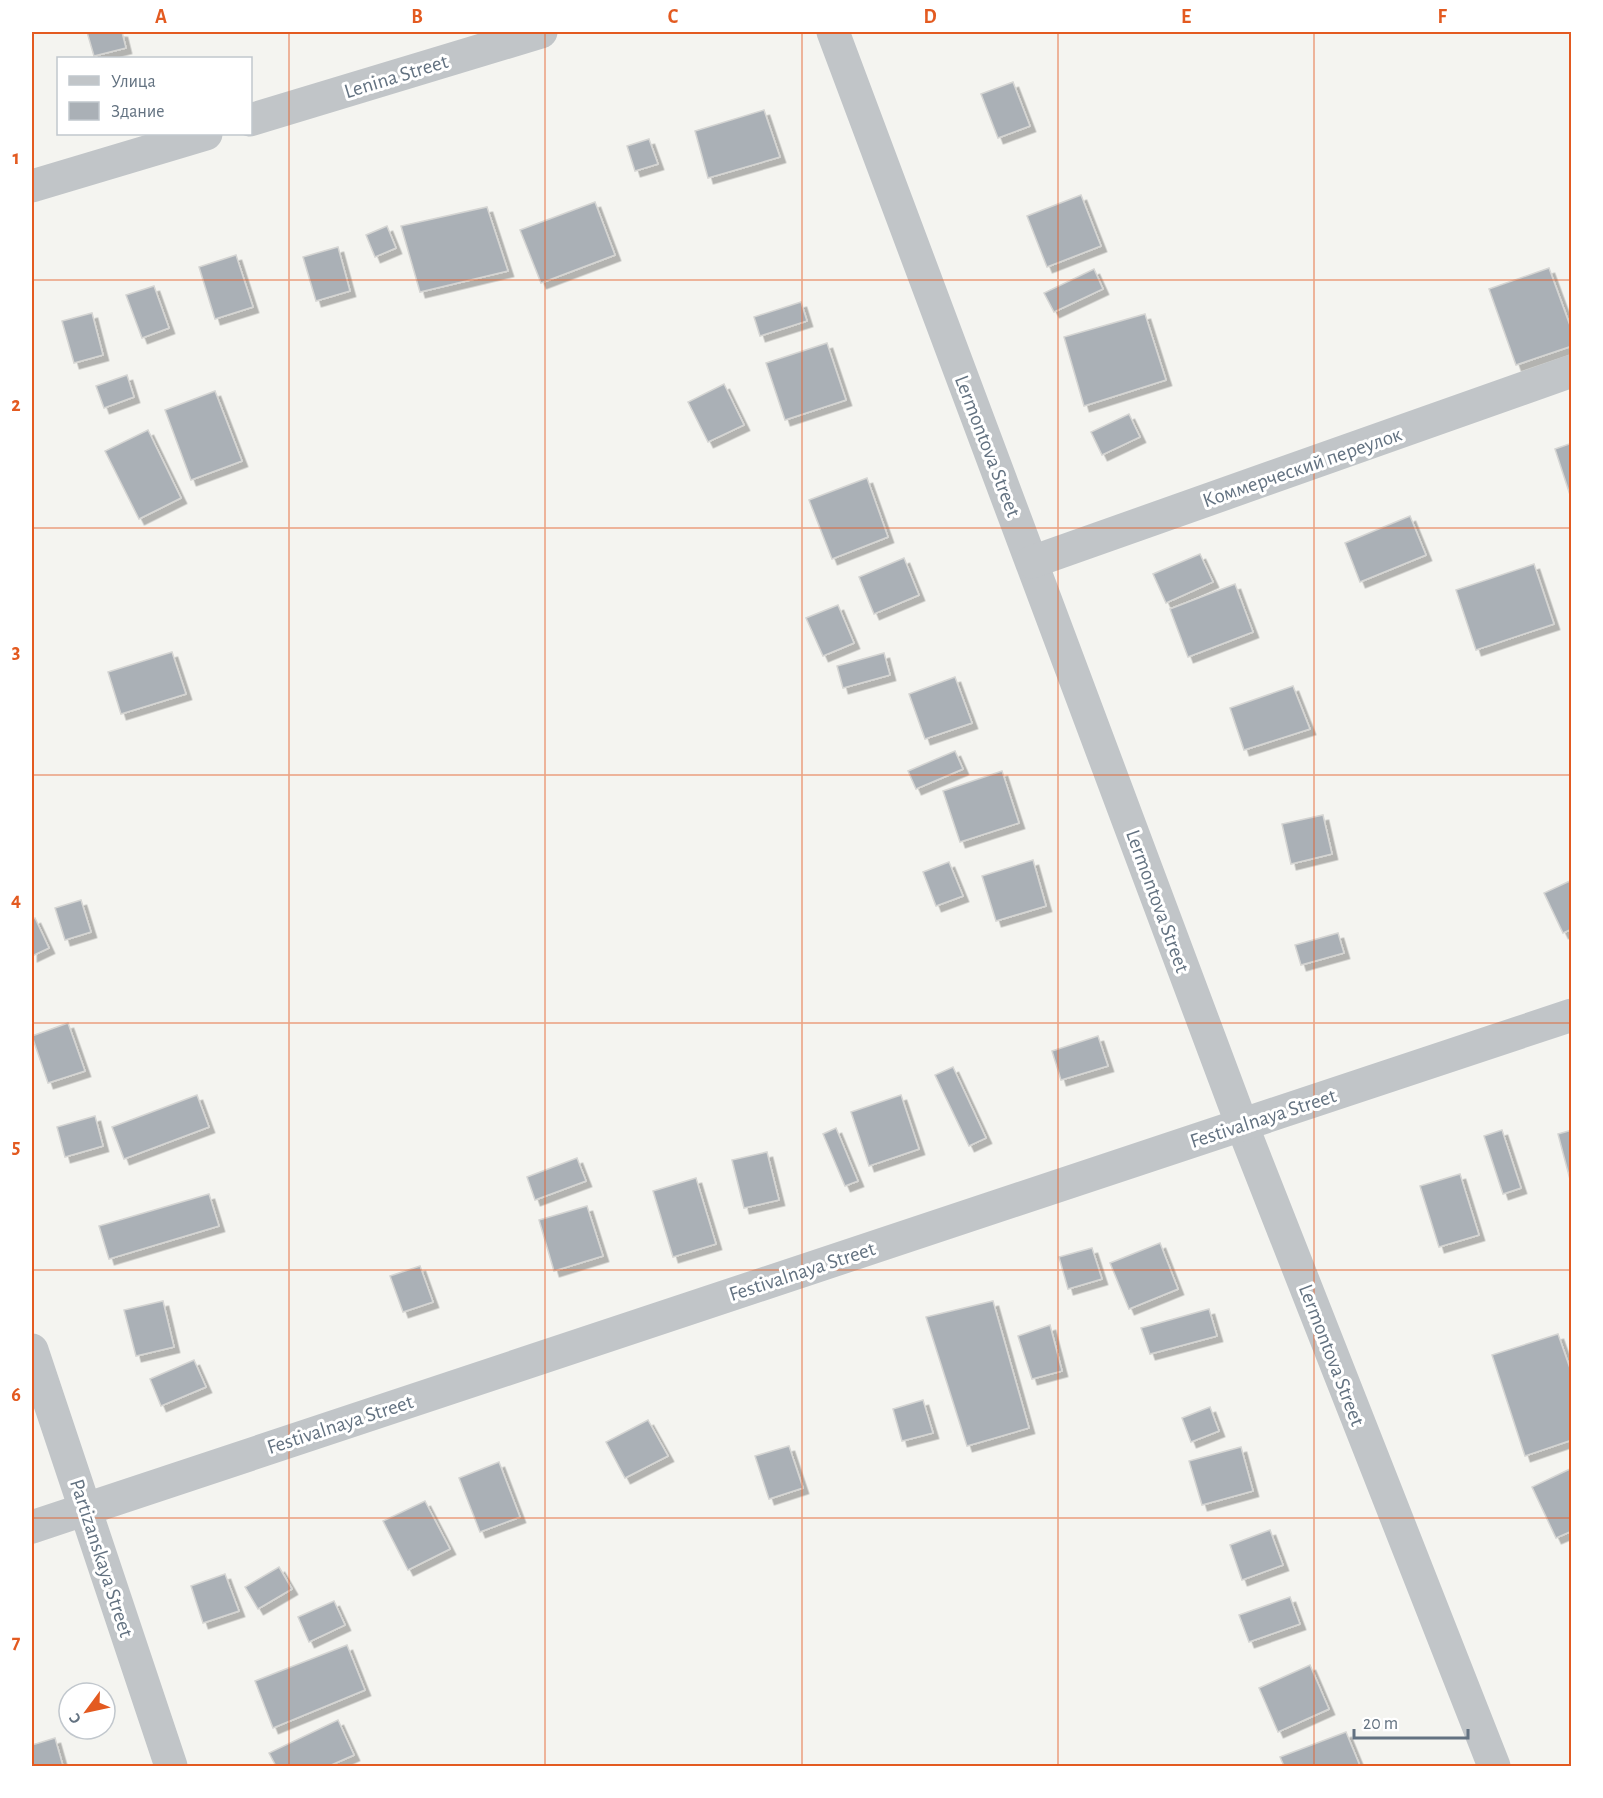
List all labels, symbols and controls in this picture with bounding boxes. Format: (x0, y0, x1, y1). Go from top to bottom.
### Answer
text: A (155, 7, 167, 27)
text: B (411, 7, 423, 27)
text: C (668, 7, 679, 27)
text: D (923, 7, 937, 27)
text: E (1181, 7, 1191, 27)
text: F (1437, 7, 1447, 27)
street label: Lenina Street (342, 51, 451, 102)
legend (57, 57, 252, 135)
text: Улица (111, 73, 156, 91)
text: Здание (111, 103, 165, 121)
text: 1 (12, 148, 20, 168)
street label: Lermontova Street (951, 372, 1024, 520)
text: 2 (11, 395, 21, 415)
street label: Коммерческий переулок (1200, 423, 1405, 511)
text: 3 (12, 642, 20, 662)
street label: Lermontova Street (1122, 827, 1193, 976)
text: 4 (11, 890, 21, 910)
street label: Festivalnaya Street (1187, 1085, 1339, 1152)
text: 5 (12, 1137, 20, 1157)
street label: Festivalnaya Street (726, 1238, 878, 1305)
street label: Lermontova Street (1295, 1281, 1368, 1429)
text: 6 (11, 1385, 21, 1405)
street label: Festivalnaya Street (264, 1391, 416, 1458)
street label: Partizanskaya Street (66, 1476, 137, 1640)
text: 7 (12, 1632, 21, 1652)
north arrow (57, 1681, 117, 1741)
scale bar (1354, 1702, 1468, 1740)
text: С (66, 1710, 84, 1727)
text: 20 m (1363, 1715, 1398, 1733)

